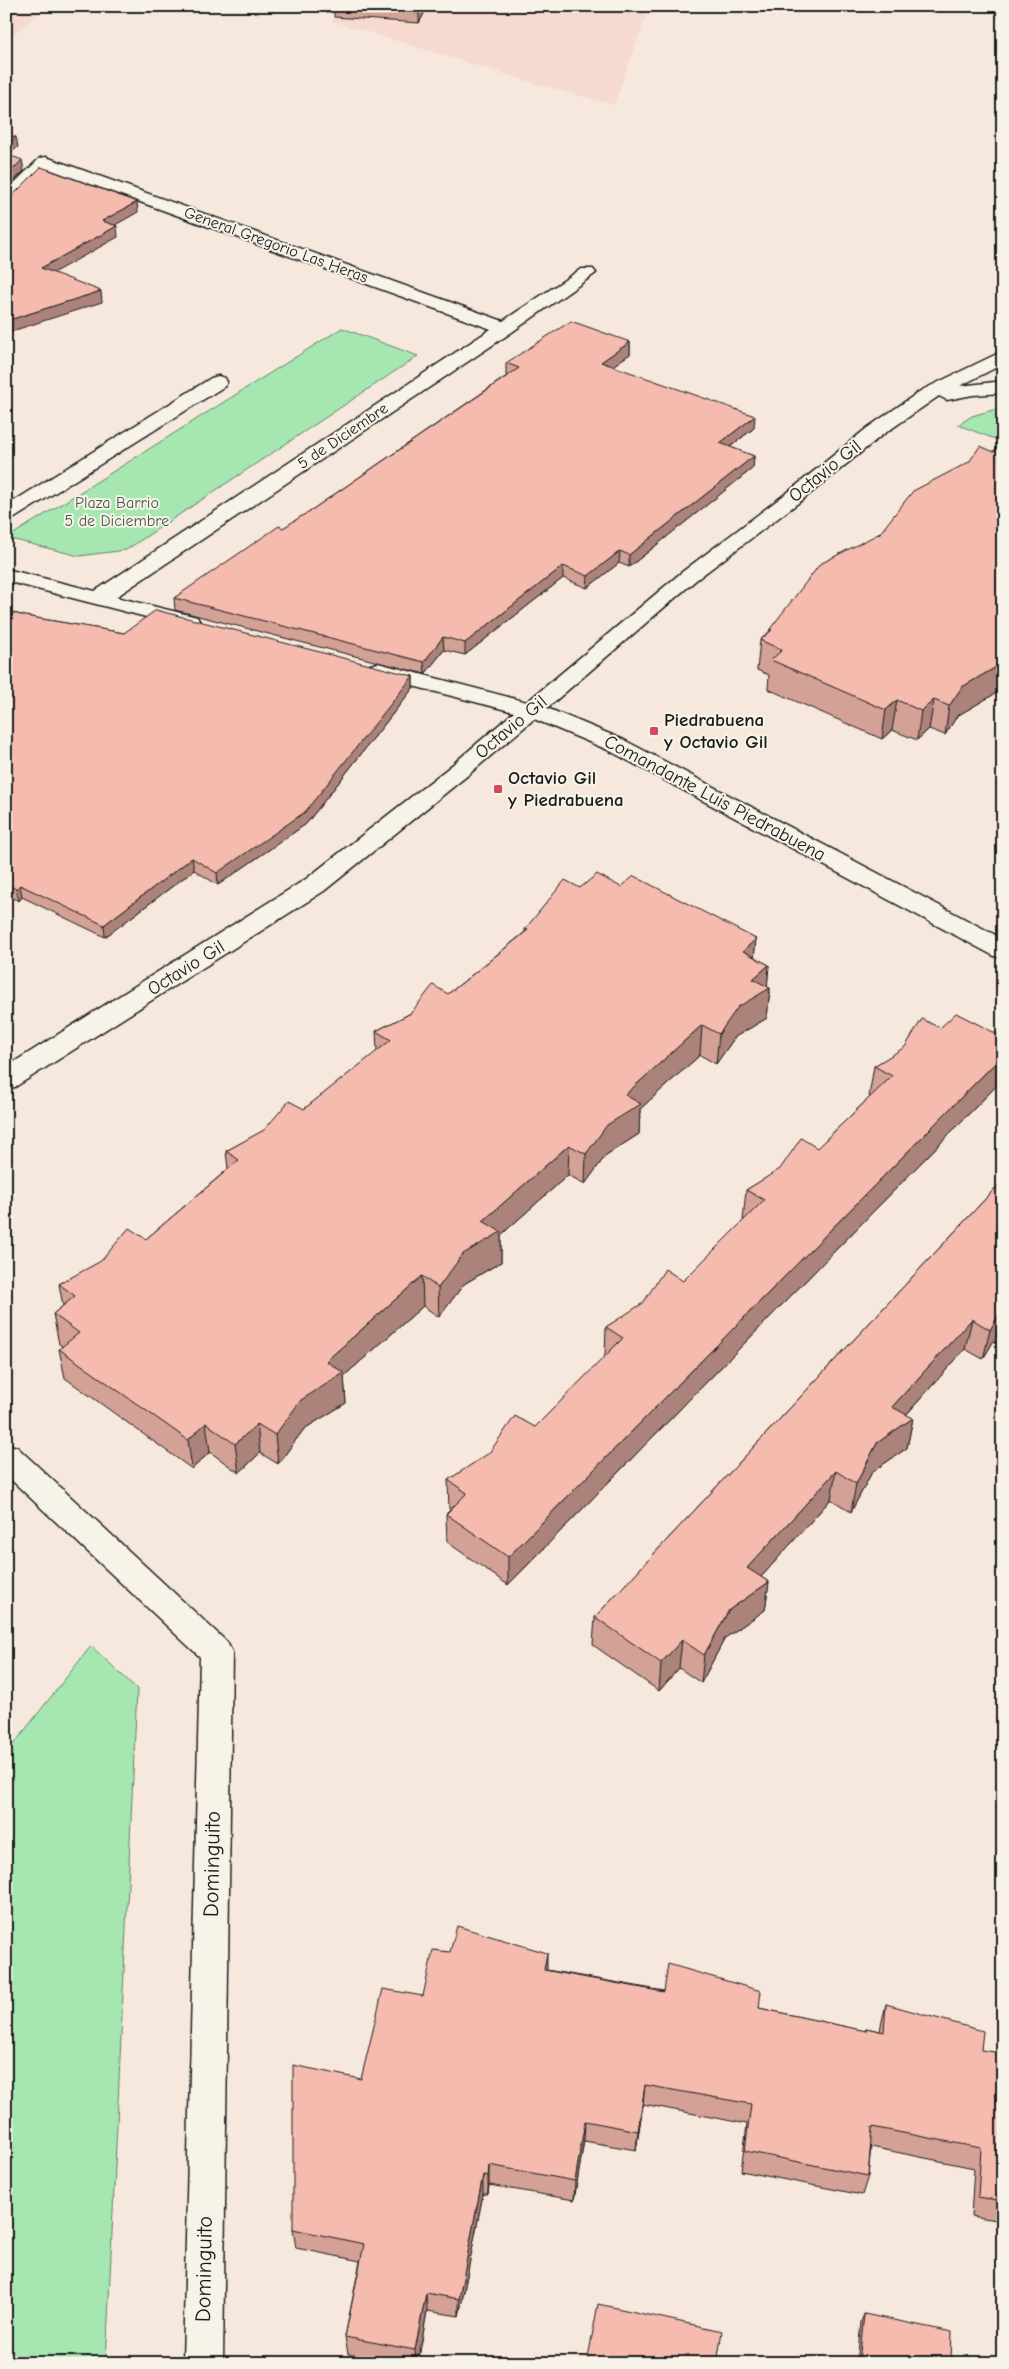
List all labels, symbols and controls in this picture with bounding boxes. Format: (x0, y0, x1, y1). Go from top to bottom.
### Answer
street label: General Gregorio Las Heras (182, 203, 371, 287)
street label: 5 de Diciembre (295, 399, 391, 473)
street label: Octavio Gil (784, 435, 866, 507)
park label: Plaza Barrio 5 de Diciembre (65, 494, 169, 530)
street label: Octavio Gil (471, 691, 551, 763)
place label: Piedrabuena y Octavio Gil (664, 709, 768, 753)
marker: Piedrabuena y Octavio Gil (648, 725, 660, 737)
street label: Comandante Luis Piedrabuena (601, 730, 829, 866)
place label: Octavio Gil y Piedrabuena (508, 767, 624, 811)
marker: Octavio Gil y Piedrabuena (492, 783, 504, 795)
street label: Octavio Gil (143, 936, 229, 1000)
street label: Dominguito (198, 1811, 226, 1917)
street label: Dominguito (190, 2216, 218, 2322)

